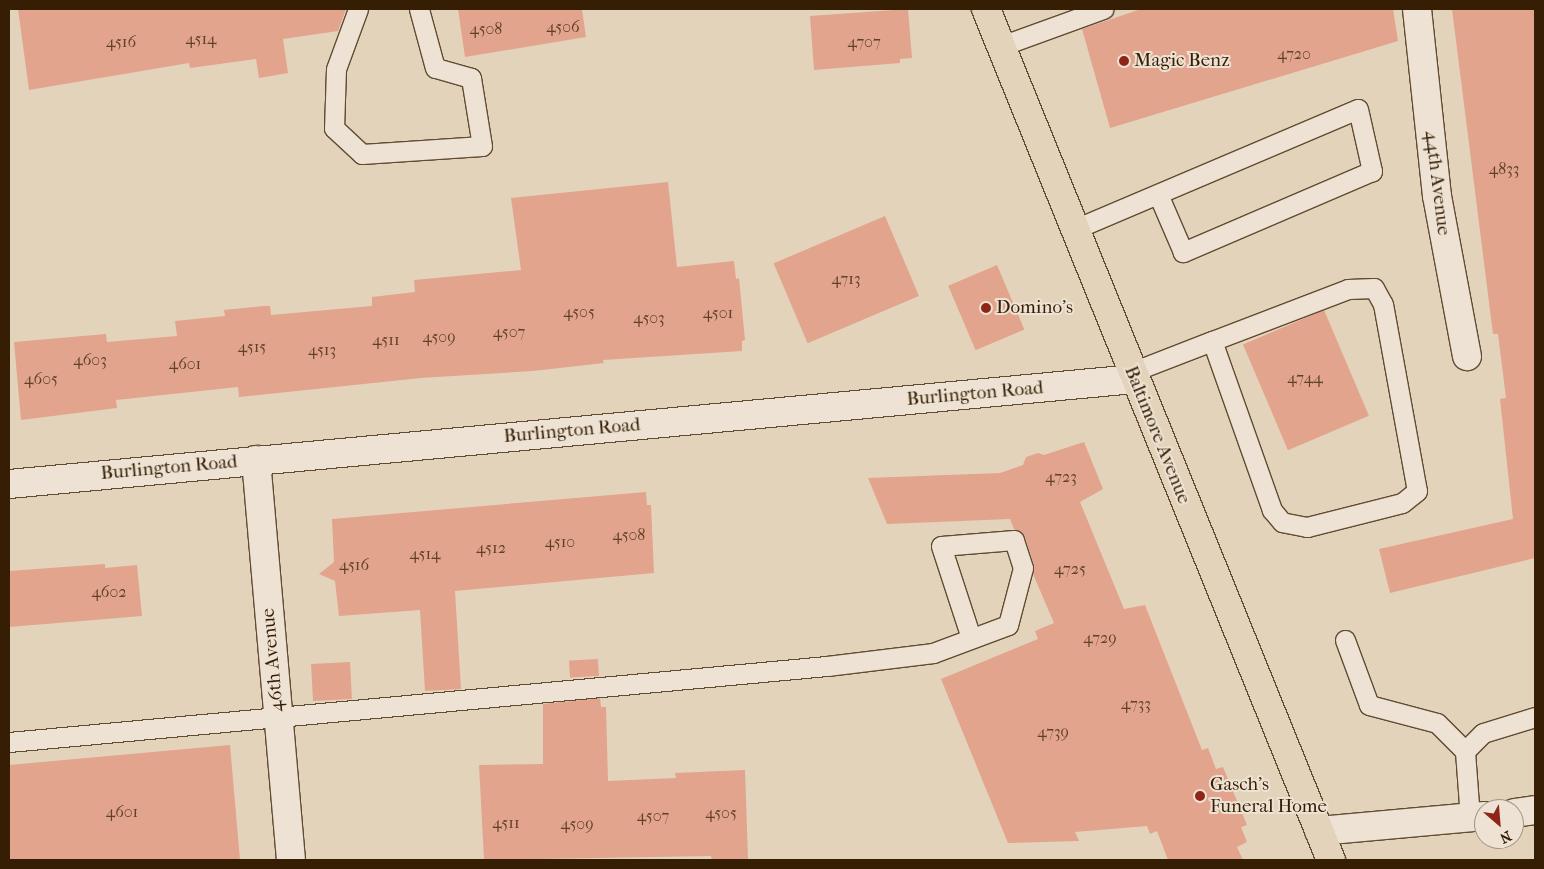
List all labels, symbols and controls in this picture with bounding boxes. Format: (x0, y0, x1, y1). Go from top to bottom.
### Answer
house number: 4506 (546, 17, 580, 37)
house number: 4508 (470, 19, 502, 39)
house number: 4514 (185, 29, 217, 49)
house number: 4516 (106, 32, 136, 52)
house number: 4707 (847, 32, 881, 52)
house number: 4720 (1277, 44, 1311, 64)
place label: Magic Benz (1134, 50, 1230, 72)
marker: Magic Benz (1118, 55, 1130, 67)
street label: 44th Avenue (1419, 129, 1455, 237)
house number: 4833 (1489, 159, 1519, 179)
house number: 4713 (832, 269, 860, 289)
place label: Domino's (996, 297, 1073, 319)
house number: 4505 (563, 302, 595, 322)
marker: Domino's (980, 302, 992, 314)
house number: 4501 (703, 303, 733, 323)
house number: 4503 (633, 308, 665, 328)
house number: 4507 (493, 322, 525, 342)
house number: 4509 (422, 327, 456, 347)
house number: 4511 (372, 330, 400, 350)
house number: 4515 (238, 337, 266, 357)
house number: 4513 (308, 340, 336, 360)
house number: 4603 (73, 350, 107, 370)
house number: 4601 (169, 354, 201, 374)
street label: Baltimore Avenue (1119, 363, 1195, 507)
house number: 4744 (1287, 368, 1323, 388)
house number: 4605 (24, 369, 58, 389)
street label: Burlington Road (906, 377, 1044, 411)
street label: Burlington Road (503, 414, 641, 448)
street label: Burlington Road (100, 451, 238, 485)
house number: 4723 (1045, 467, 1077, 487)
house number: 4508 (613, 525, 645, 545)
house number: 4510 (545, 532, 575, 552)
house number: 4512 (476, 538, 506, 558)
house number: 4514 (409, 544, 441, 564)
house number: 4516 (339, 555, 369, 575)
house number: 4725 (1054, 559, 1086, 579)
house number: 4602 (91, 582, 127, 602)
street label: 46th Avenue (257, 607, 289, 713)
house number: 4729 (1083, 628, 1117, 648)
house number: 4733 (1121, 694, 1151, 714)
house number: 4739 (1037, 722, 1069, 742)
place label: Gasch's Funeral Home (1210, 774, 1327, 818)
marker: Gasch's Funeral Home (1194, 790, 1206, 802)
north arrow (1474, 799, 1524, 849)
house number: 4601 (106, 802, 138, 822)
house number: 4505 (705, 803, 737, 823)
house number: 4507 (637, 806, 669, 826)
house number: 4511 (492, 813, 520, 833)
house number: 4509 (560, 814, 594, 834)
text: N (1497, 827, 1514, 847)

